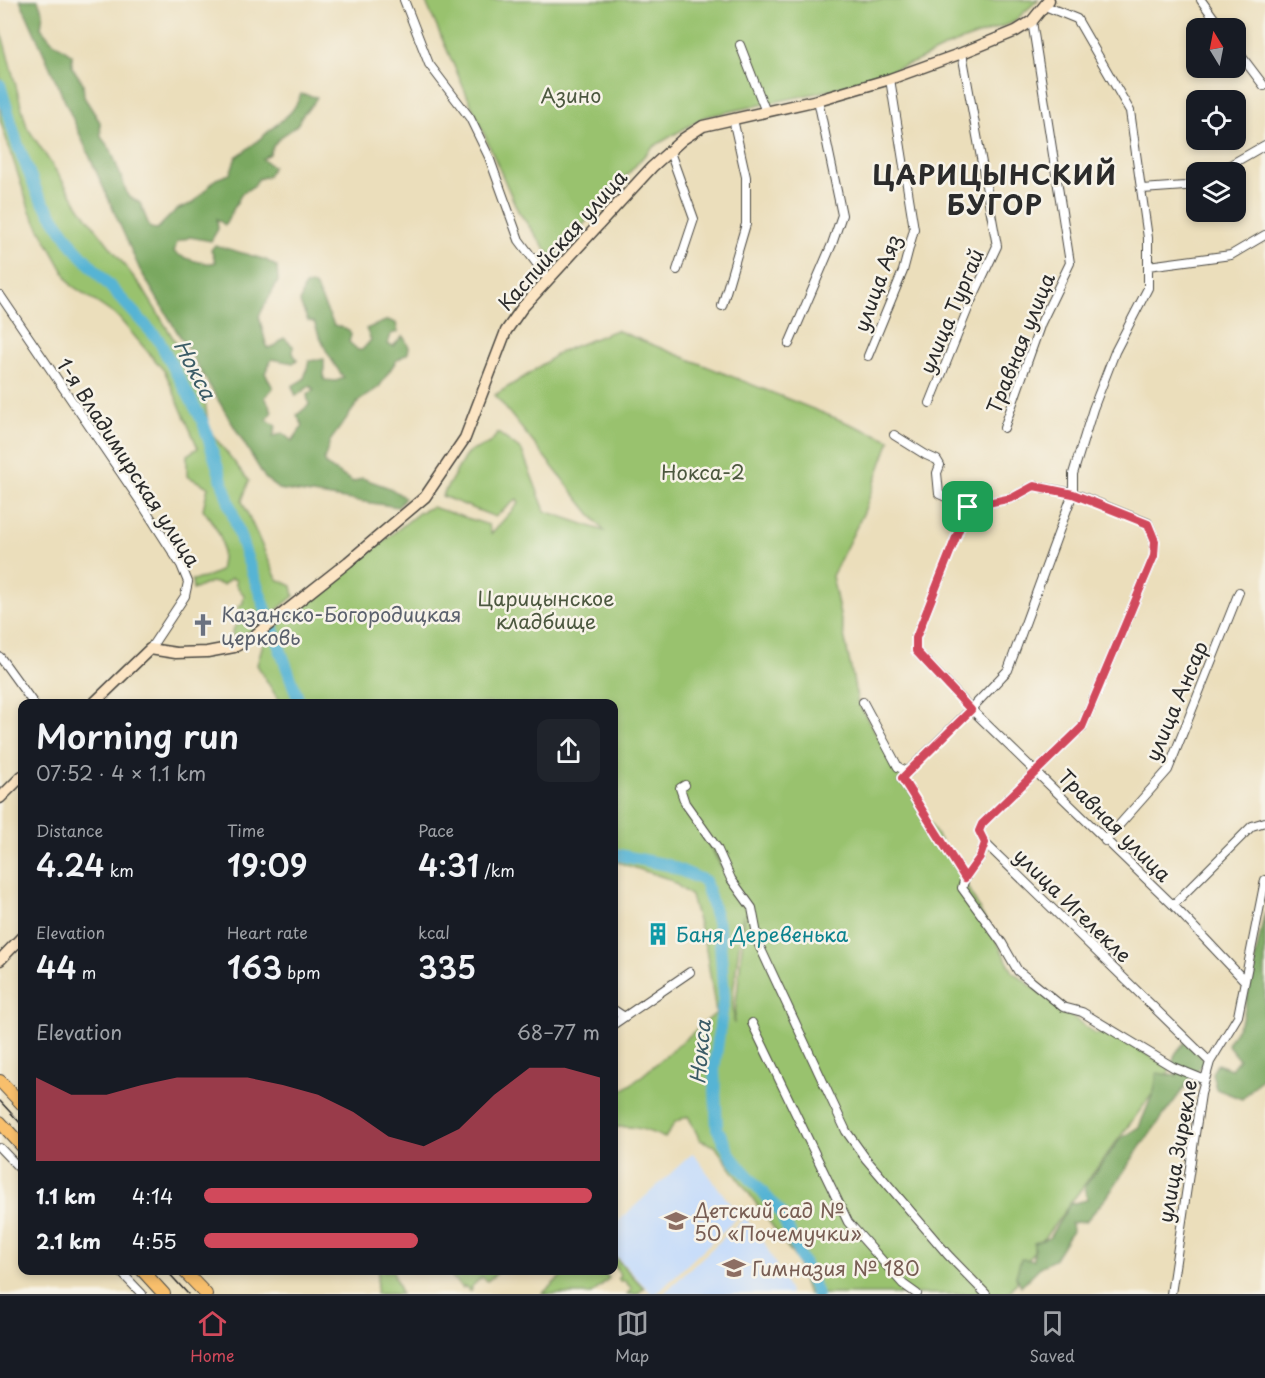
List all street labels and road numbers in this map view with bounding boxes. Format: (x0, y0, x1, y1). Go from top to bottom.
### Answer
street label: Каспийская улица (490, 162, 634, 317)
street label: улица Аяз (846, 230, 908, 336)
street label: улица Тургай (911, 244, 991, 378)
street label: Травная улица (978, 268, 1062, 418)
street label: 1-я Владимирская улица (50, 351, 208, 573)
street label: улица Ансар (1137, 636, 1215, 766)
street label: Травная улица (1052, 762, 1179, 889)
street label: улица Игелекле (1007, 841, 1139, 969)
street label: улица Зирекле (1150, 1077, 1204, 1225)

